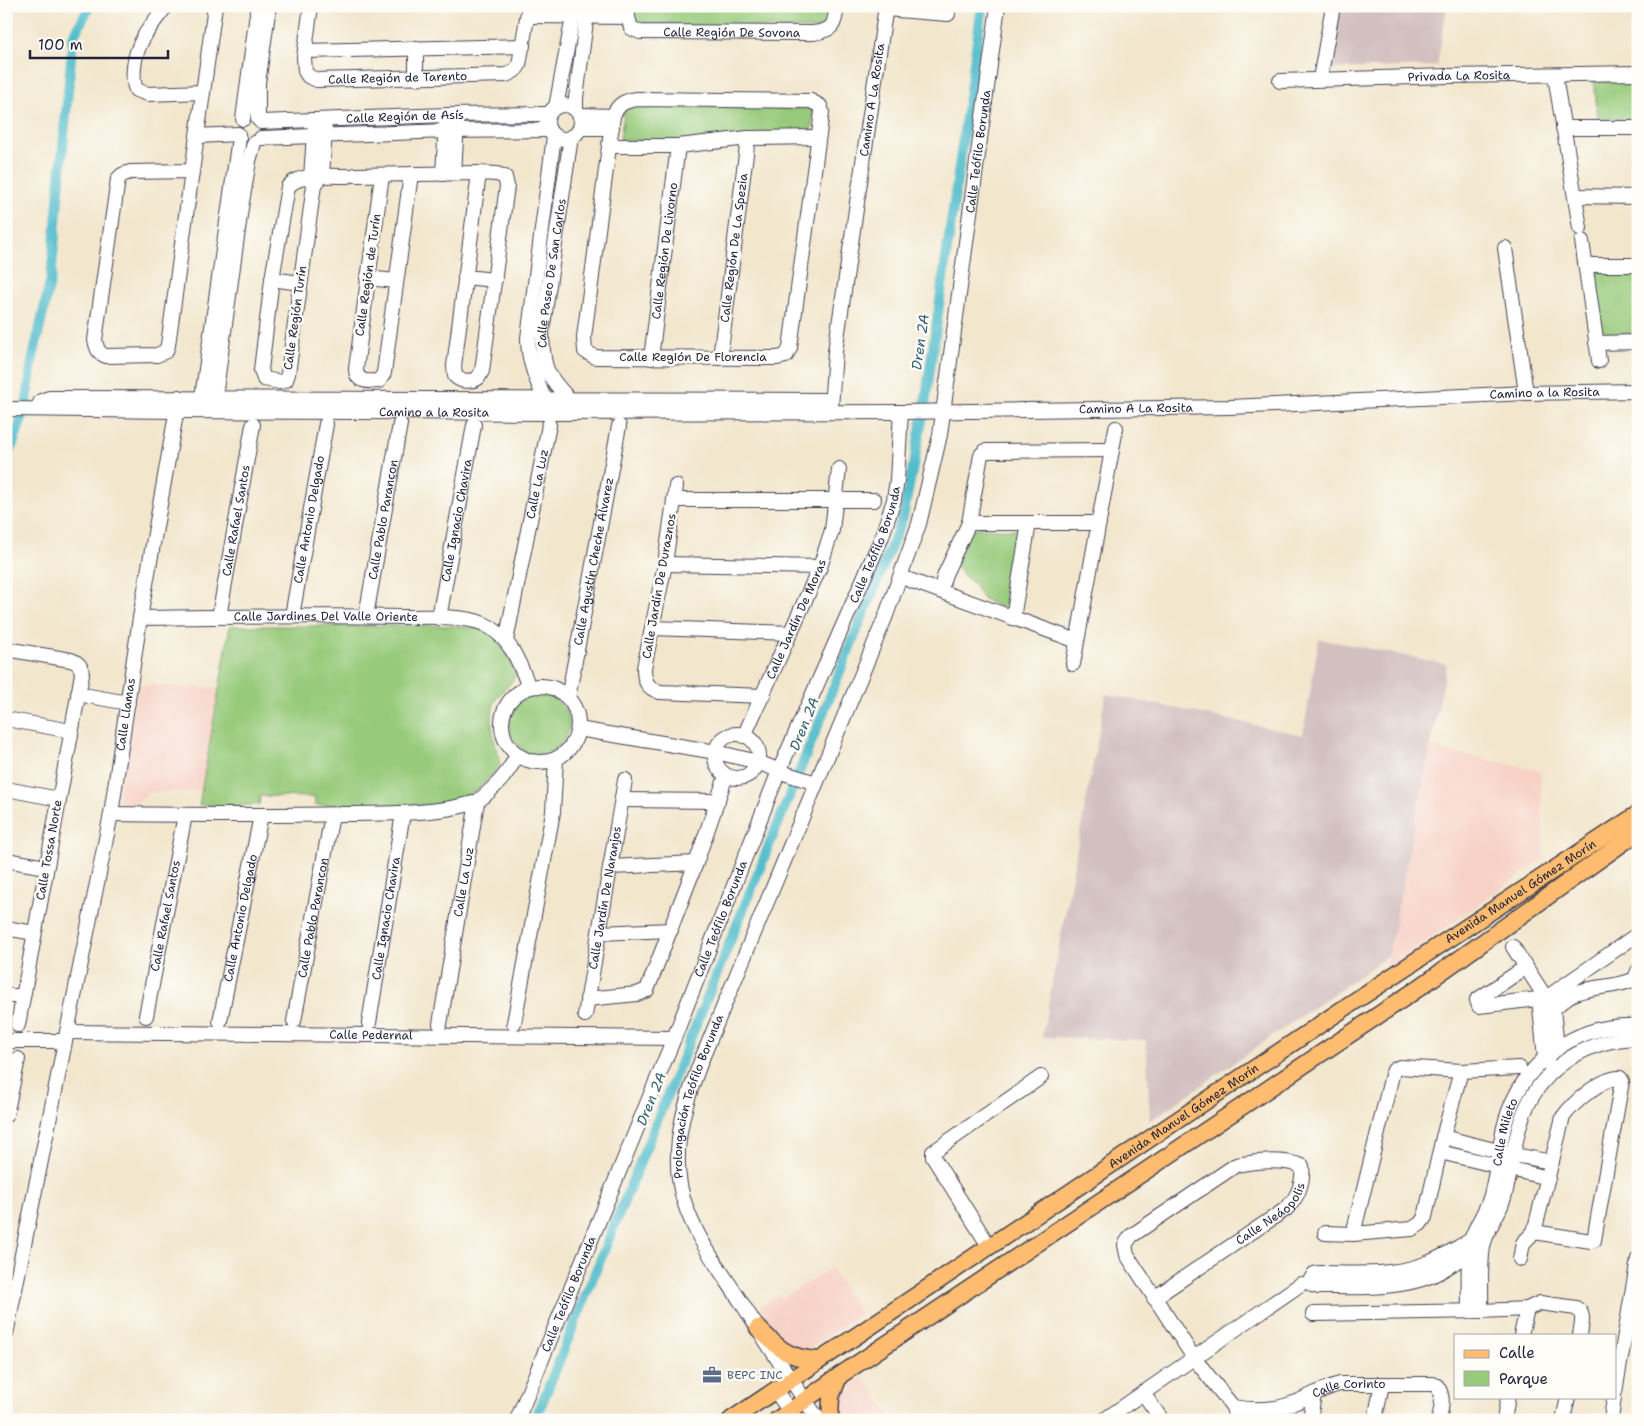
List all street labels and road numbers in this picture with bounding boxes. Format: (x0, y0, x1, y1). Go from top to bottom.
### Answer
street label: Calle Región De Sovona (663, 24, 801, 41)
street label: Camino A La Rosita (856, 42, 888, 157)
street label: Privada La Rosita (1407, 67, 1511, 85)
street label: Calle Región de Tarento (328, 68, 468, 88)
street label: Calle Teófilo Borunda (962, 88, 995, 214)
street label: Calle Región de Asís (346, 107, 464, 127)
street label: Calle Región De La Spezia (717, 172, 752, 323)
street label: Calle Región De Livorno (648, 181, 681, 320)
street label: Calle Paseo De San Carlos (534, 197, 570, 348)
street label: Calle Región de Turín (351, 213, 385, 337)
street label: Calle Región Turín (280, 265, 310, 371)
street label: Calle Región De Florencia (619, 349, 767, 365)
street label: Camino a la Rosita (1489, 384, 1600, 403)
street label: Camino A La Rosita (1079, 400, 1194, 417)
street label: Camino a la Rosita (379, 404, 490, 421)
street label: Calle La Luz (522, 448, 552, 520)
street label: Calle Antonio Delgado (290, 454, 328, 585)
street label: Calle Ignacio Chavira (438, 457, 476, 583)
street label: Calle Pablo Parancon (365, 458, 402, 581)
street label: Calle Rafael Santos (218, 463, 254, 577)
street label: Calle Agustín Cheche Álvarez (570, 476, 617, 647)
street label: Calle Teófilo Borunda (846, 485, 904, 606)
street label: Calle Jardín De Duraznos (638, 512, 680, 660)
street label: Calle Jardín De Moras (763, 557, 830, 682)
street label: Calle Jardines Del Valle Oriente (234, 608, 418, 625)
street label: Calle Llamas (112, 677, 139, 752)
street label: Calle Tossa Norte (32, 798, 66, 902)
street label: Calle Jardín De Naranjos (585, 825, 625, 971)
street label: Avenida Manuel Gómez Morín (1442, 836, 1599, 947)
street label: Calle La Luz (450, 846, 477, 918)
street label: Calle Antonio Delgado (220, 853, 261, 983)
street label: Calle Ignacio Chavira (368, 855, 404, 981)
street label: Calle Pablo Parancon (294, 856, 332, 979)
street label: Calle Teófilo Borunda (691, 858, 751, 980)
street label: Calle Rafael Santos (147, 859, 184, 973)
street label: Prolongación Teófilo Borunda (670, 1012, 728, 1180)
street label: Calle Pedernal (329, 1027, 413, 1043)
street label: Avenida Manuel Gómez Morín (1105, 1060, 1262, 1172)
street label: Calle Mileto (1489, 1095, 1522, 1167)
street label: Calle Neáopolis (1233, 1180, 1309, 1249)
street label: Calle Teófilo Borunda (538, 1233, 600, 1355)
street label: Calle Corinto (1310, 1376, 1386, 1402)

